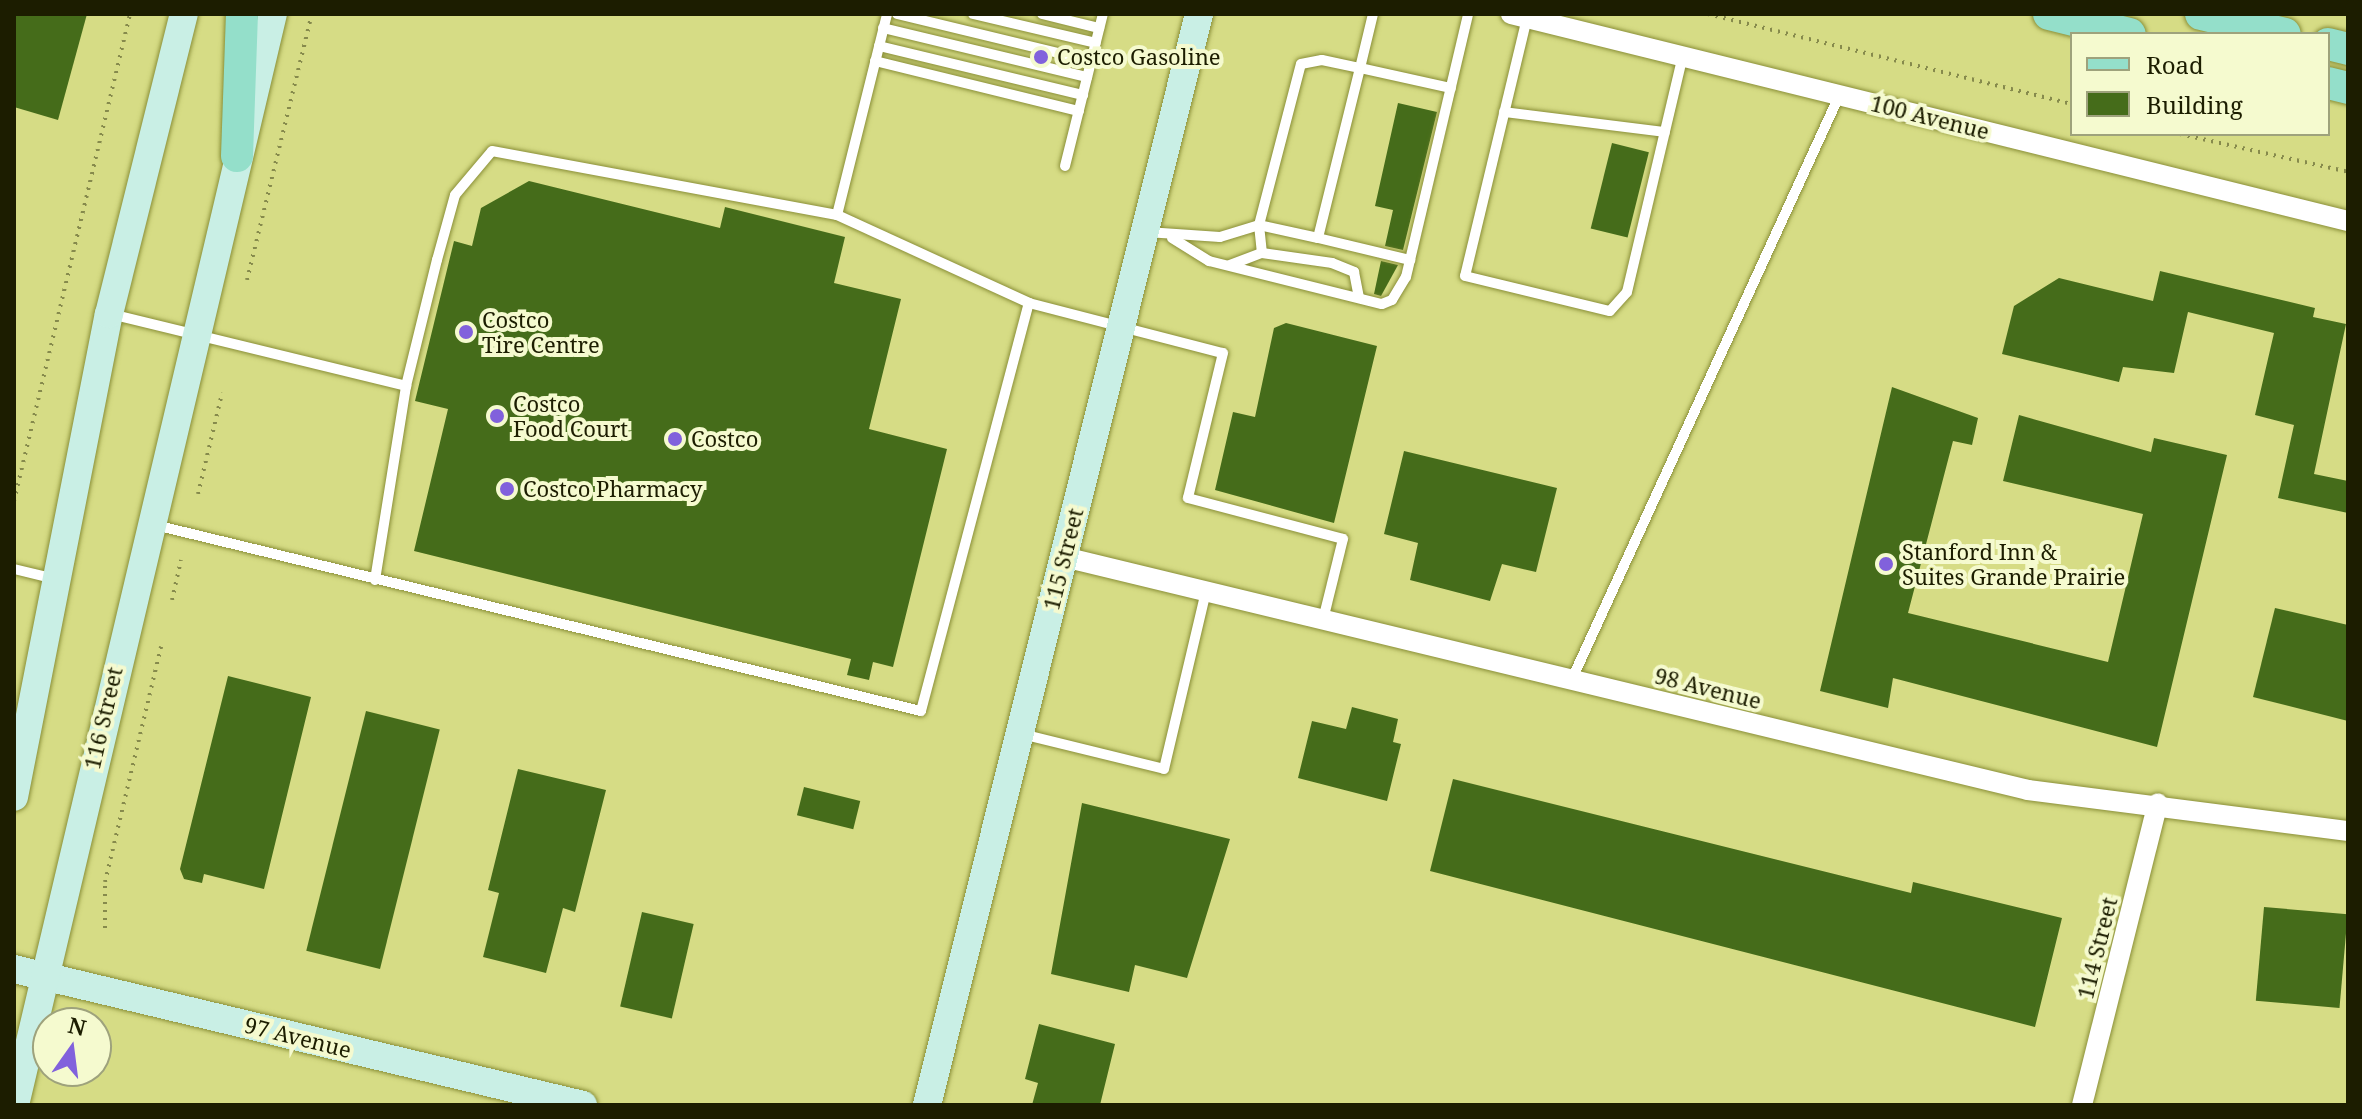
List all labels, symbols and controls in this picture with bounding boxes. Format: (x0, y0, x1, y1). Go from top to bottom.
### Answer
legend (2070, 32, 2330, 136)
place label: Costco Gasoline (1057, 44, 1221, 70)
marker: Costco Gasoline (1032, 48, 1050, 66)
text: Road (2146, 48, 2204, 81)
text: Building (2146, 88, 2243, 121)
street label: 100 Avenue (1868, 90, 1992, 144)
place label: Costco Tire Centre (482, 306, 600, 358)
marker: Costco Tire Centre (457, 323, 475, 341)
place label: Costco Food Court (513, 390, 628, 442)
marker: Costco Food Court (488, 407, 506, 425)
place label: Costco (691, 426, 758, 452)
marker: Costco (666, 430, 684, 448)
place label: Costco Pharmacy (523, 476, 703, 502)
marker: Costco Pharmacy (498, 480, 516, 498)
street label: 115 Street (1038, 505, 1088, 613)
place label: Stanford Inn & Suites Grande Prairie (1902, 538, 2125, 590)
marker: Stanford Inn & Suites Grande Prairie (1877, 555, 1895, 573)
street label: 98 Avenue (1652, 662, 1764, 714)
street label: 116 Street (78, 664, 128, 772)
street label: 114 Street (2072, 894, 2122, 1002)
north arrow (32, 1007, 112, 1087)
text: N (65, 1009, 89, 1042)
street label: 97 Avenue (242, 1011, 354, 1063)

